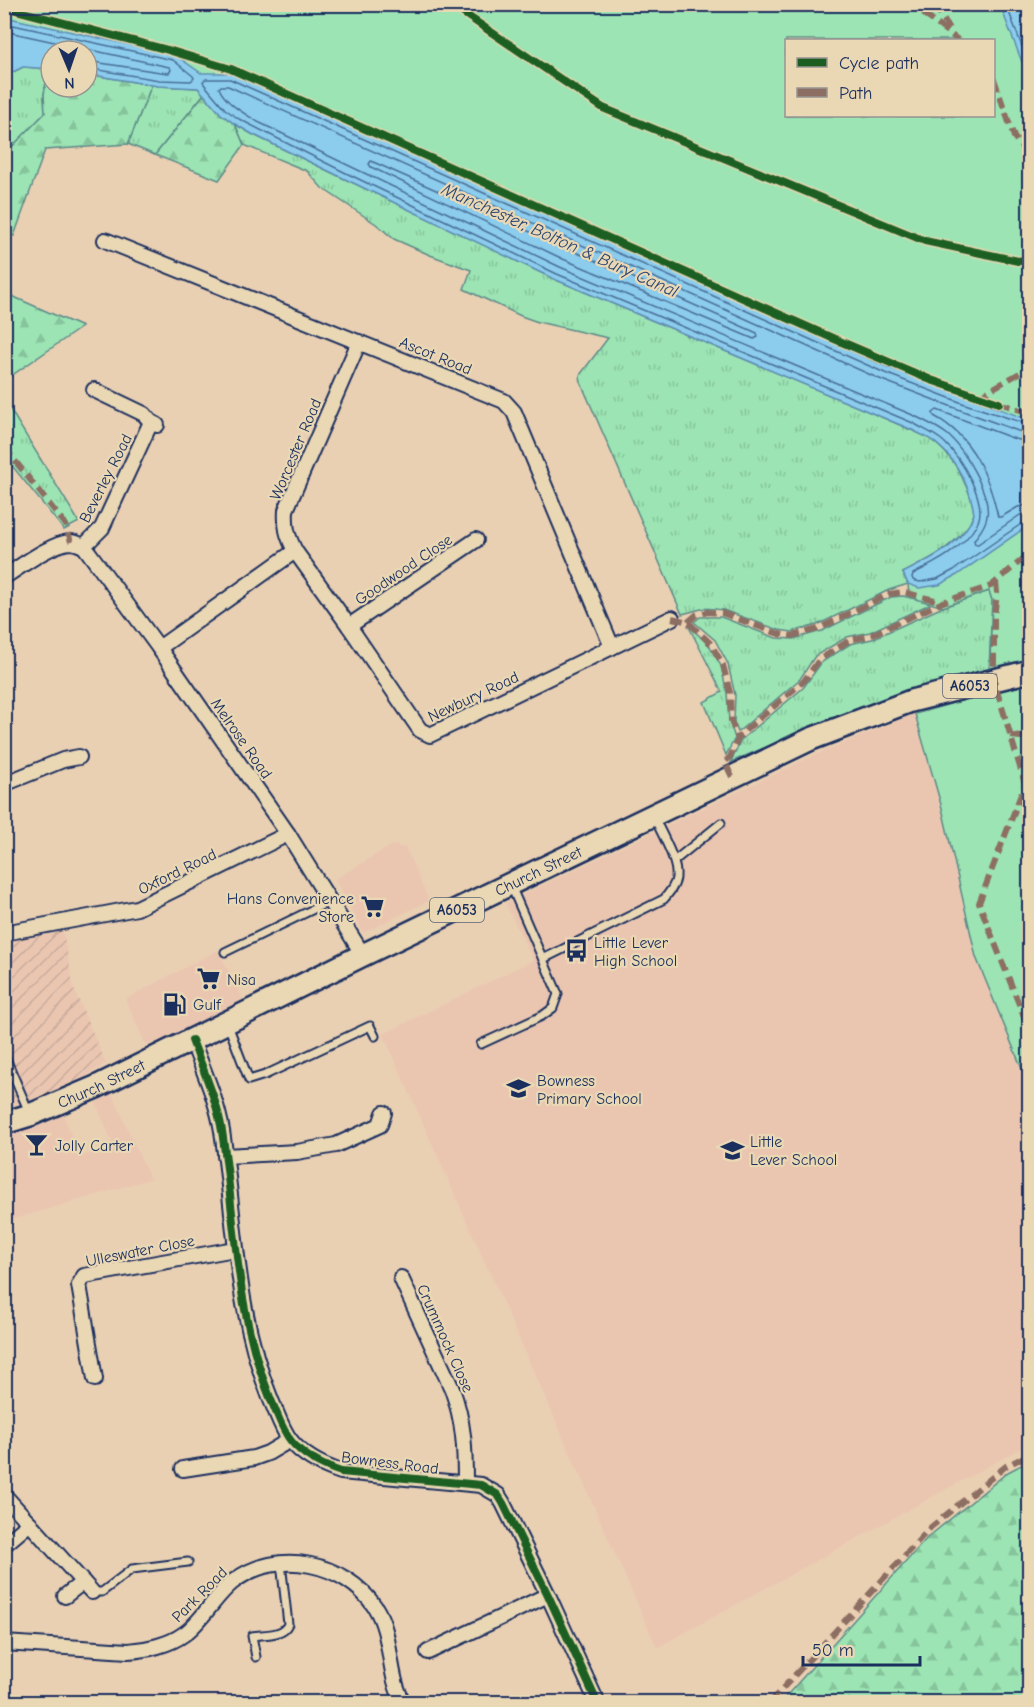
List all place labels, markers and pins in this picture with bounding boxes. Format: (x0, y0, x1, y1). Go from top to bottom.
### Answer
place label: Hans Convenience Store (227, 890, 354, 926)
supermarket icon: Hans Convenience Store (359, 894, 385, 920)
place label: Little Lever High School (594, 934, 677, 970)
bus stop icon: Little Lever High School (563, 938, 589, 964)
supermarket icon: Nisa (196, 966, 222, 992)
place label: Nisa (227, 971, 256, 989)
fuel station icon: Gulf (162, 991, 188, 1017)
place label: Gulf (193, 996, 222, 1014)
place label: Bowness Primary School (537, 1072, 642, 1108)
school or university icon: Bowness Primary School (506, 1076, 532, 1102)
bar icon: Jolly Carter (24, 1132, 50, 1158)
place label: Little Lever School (750, 1133, 837, 1169)
place label: Jolly Carter (55, 1137, 134, 1155)
school or university icon: Little Lever School (719, 1137, 745, 1163)

